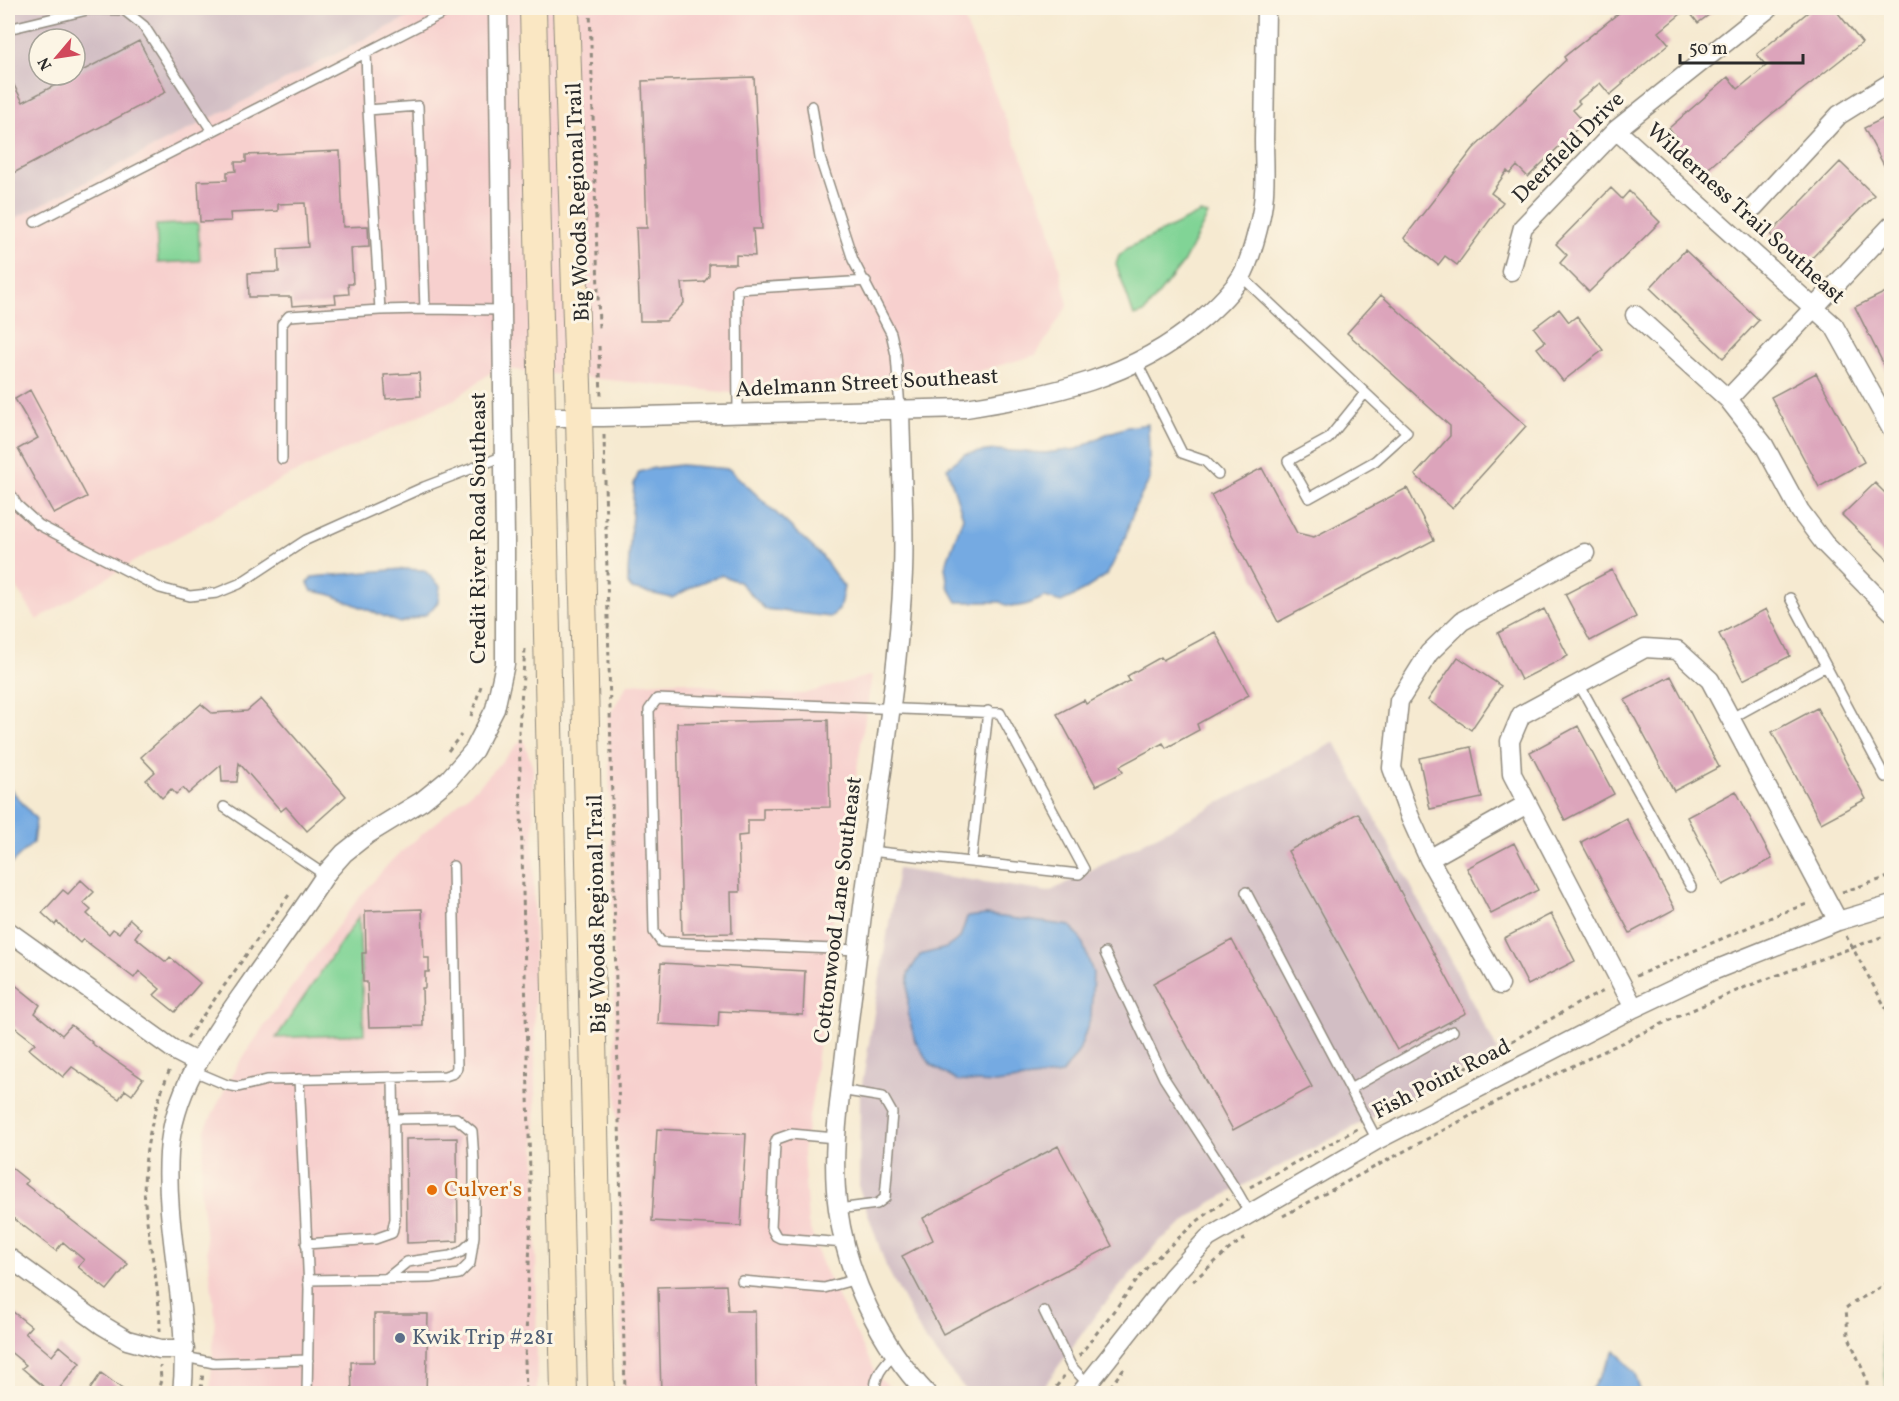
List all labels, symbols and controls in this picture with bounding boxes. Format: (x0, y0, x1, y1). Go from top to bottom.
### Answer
north arrow (27, 27, 87, 87)
scale bar (1680, 27, 1803, 65)
text: 50 m (1689, 37, 1728, 62)
text: N (33, 53, 58, 74)
street label: Big Woods Regional Trail (559, 82, 599, 322)
street label: Deerfield Drive (1506, 85, 1632, 211)
street label: Wilderness Trail Southeast (1639, 116, 1852, 312)
street label: Adelmann Street Southeast (735, 362, 1000, 406)
street label: Credit River Road Southeast (464, 392, 495, 664)
street label: Cottonwood Lane Southeast (807, 774, 871, 1045)
street label: Big Woods Regional Trail (580, 794, 616, 1034)
street label: Fish Point Road (1368, 1032, 1516, 1128)
place label: Culver's (444, 1175, 522, 1206)
marker: Culver's (425, 1183, 439, 1197)
place label: Kwik Trip #281 (412, 1323, 554, 1354)
marker: Kwik Trip #281 (393, 1331, 407, 1345)

